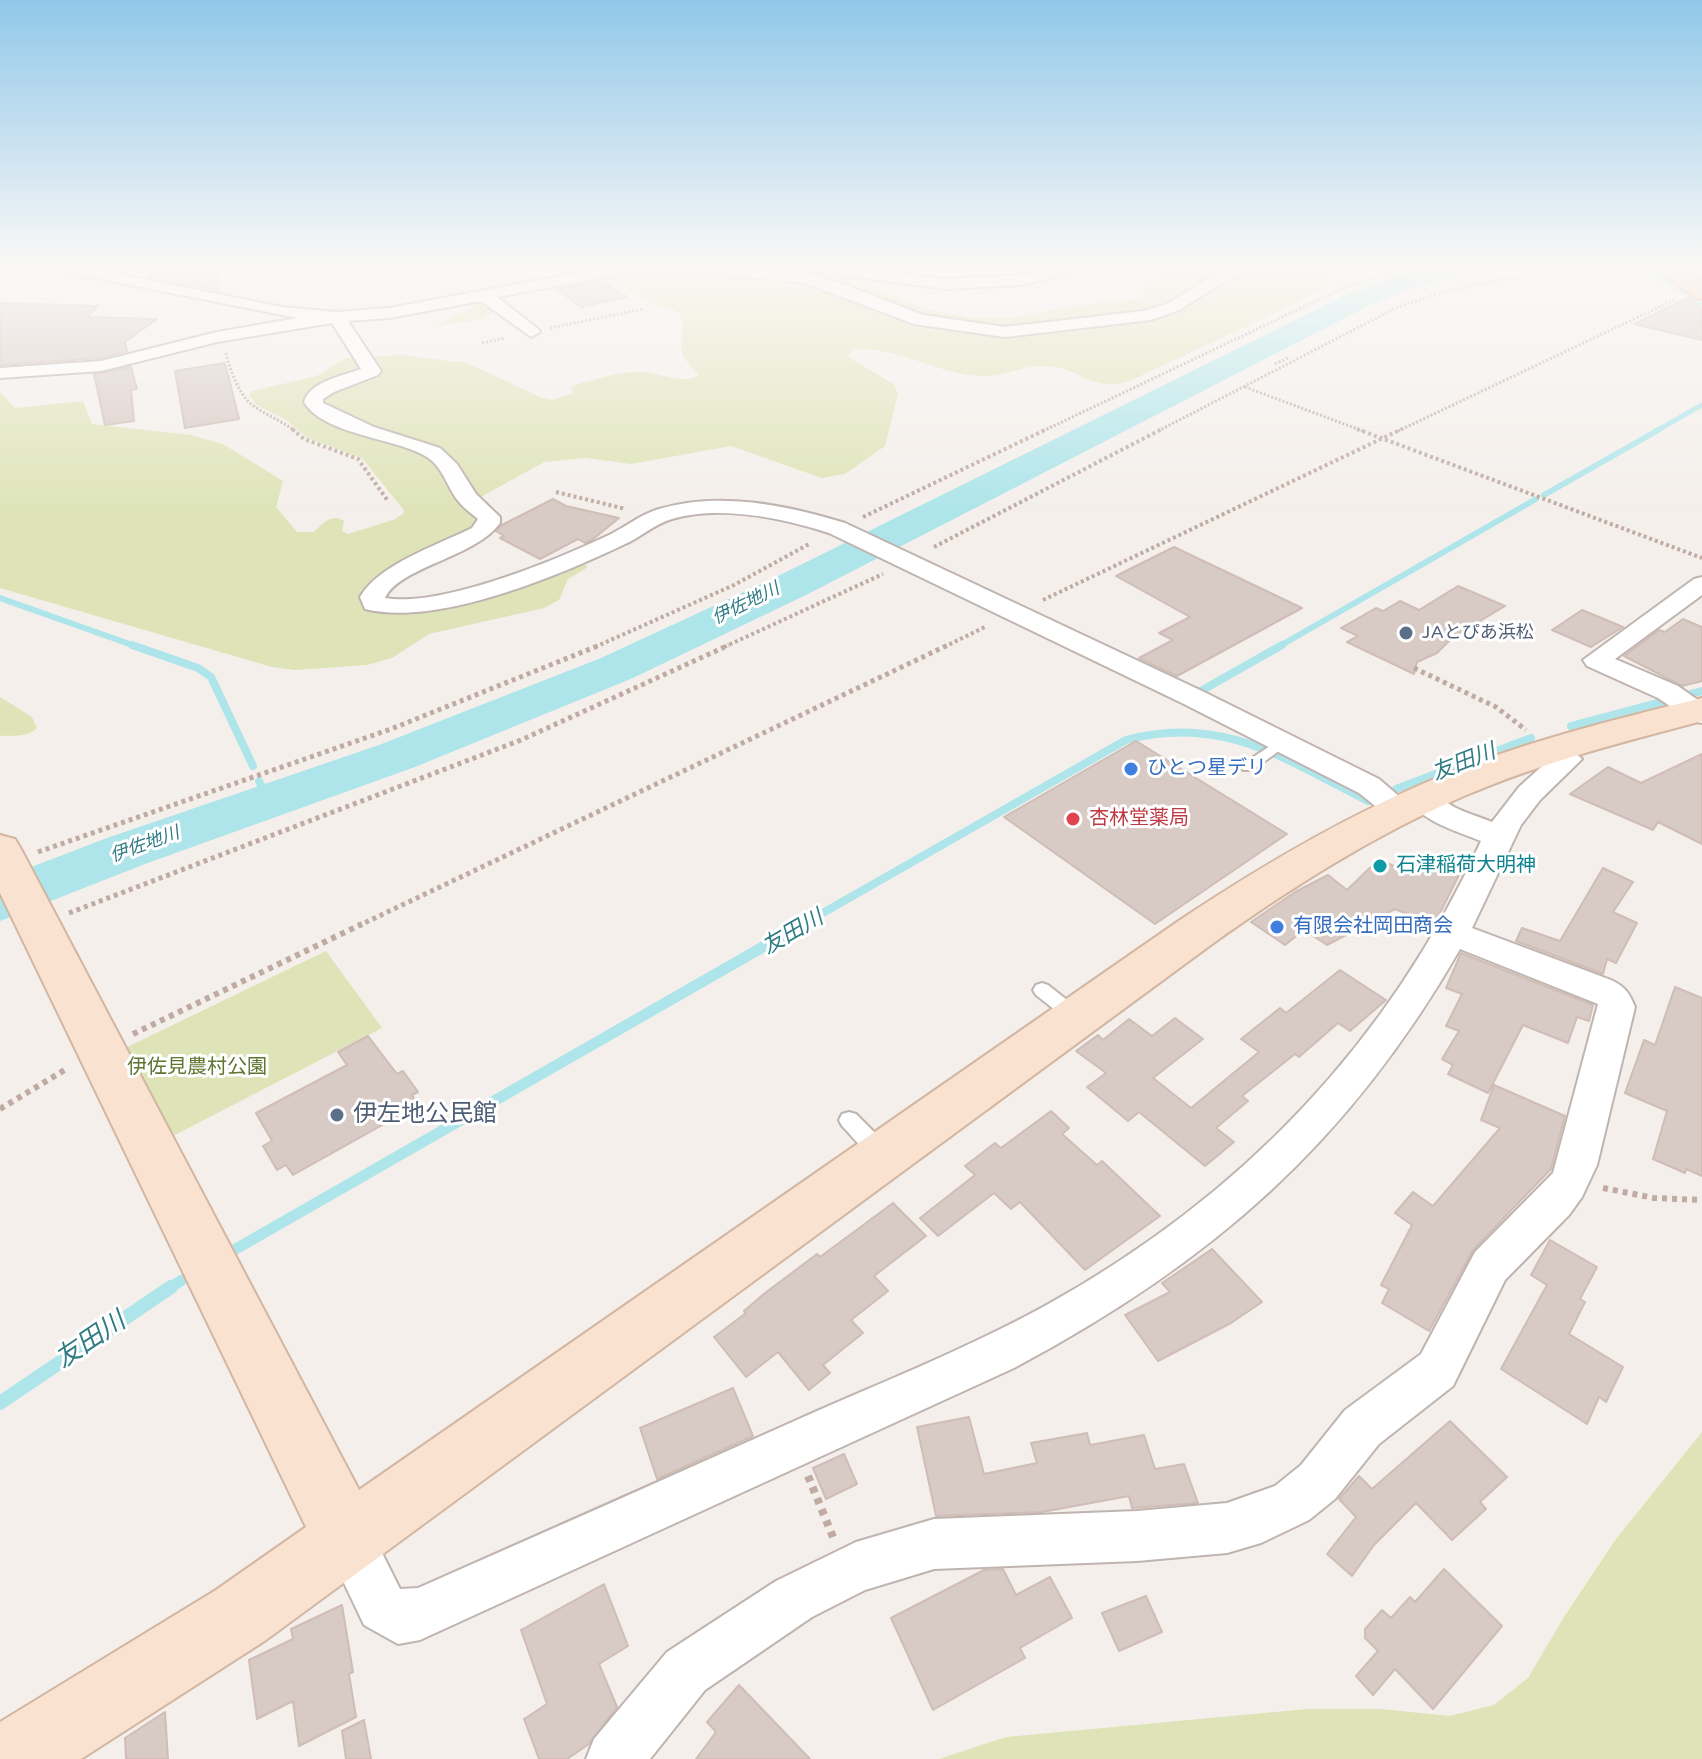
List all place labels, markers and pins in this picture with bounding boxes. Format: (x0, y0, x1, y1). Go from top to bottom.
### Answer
place label: JAとぴあ浜松 (1422, 622, 1534, 644)
marker: JAとぴあ浜松 (1397, 624, 1415, 642)
place label: ひとつ星デリ (1147, 757, 1267, 781)
marker: ひとつ星デリ (1122, 760, 1140, 778)
place label: 杏林堂薬局 (1089, 807, 1189, 831)
marker: 杏林堂薬局 (1064, 810, 1082, 828)
place label: 石津稲荷大明神 (1396, 854, 1536, 878)
marker: 石津稲荷大明神 (1371, 857, 1389, 875)
place label: 有限会社岡田商会 (1293, 915, 1453, 939)
marker: 有限会社岡田商会 (1268, 918, 1286, 936)
place label: 伊左地公民館 (353, 1101, 497, 1129)
marker: 伊左地公民館 (328, 1106, 346, 1124)

